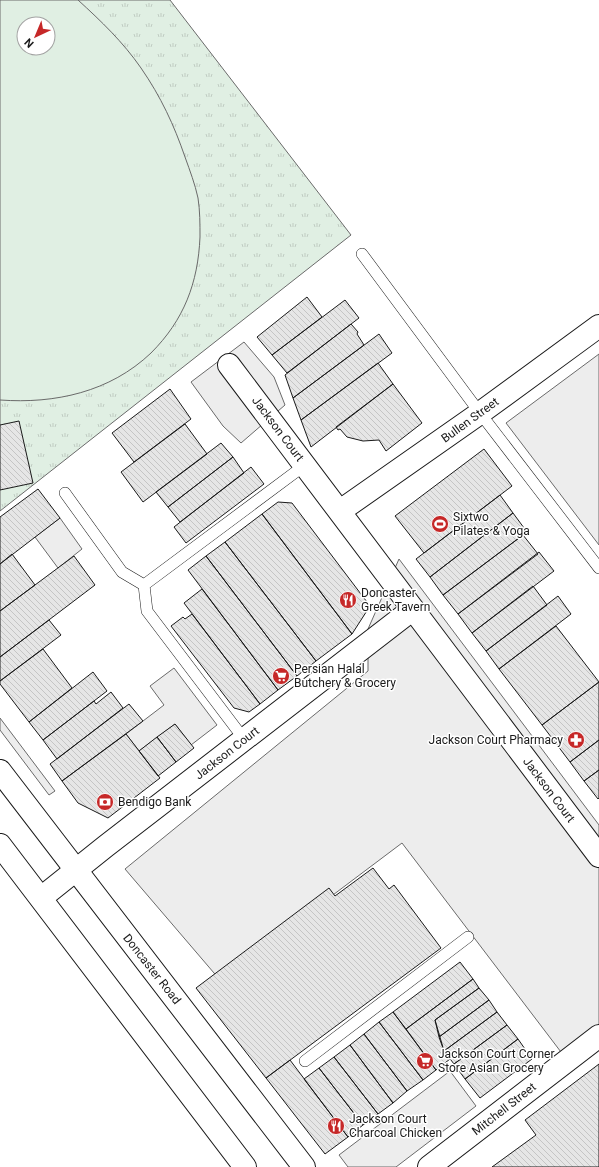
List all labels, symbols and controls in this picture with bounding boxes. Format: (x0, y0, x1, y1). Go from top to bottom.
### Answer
north arrow (16, 16, 56, 56)
text: N (22, 35, 37, 50)
street label: Jackson Court (249, 394, 307, 464)
street label: Bullen Street (439, 394, 501, 446)
place label: Sixtwo Pilates & Yoga (453, 510, 530, 538)
sports icon: Sixtwo Pilates & Yoga (430, 514, 450, 534)
place label: Doncaster Greek Tavern (361, 586, 430, 614)
restaurant icon: Doncaster Greek Tavern (338, 590, 358, 610)
place label: Persian Halal Butchery & Grocery (294, 662, 396, 690)
supermarket icon: Persian Halal Butchery & Grocery (271, 666, 291, 686)
street label: Jackson Court (192, 724, 262, 782)
pharmacy icon: Jackson Court Pharmacy (566, 730, 586, 750)
place label: Jackson Court Pharmacy (429, 733, 563, 747)
street label: Jackson Court (520, 755, 578, 825)
bank icon: Bendigo Bank (95, 792, 115, 812)
place label: Bendigo Bank (118, 795, 192, 809)
street label: Doncaster Road (120, 931, 184, 1007)
place label: Jackson Court Corner Store Asian Grocery (438, 1047, 554, 1075)
supermarket icon: Jackson Court Corner Store Asian Grocery (415, 1051, 435, 1071)
street label: Mitchell Street (469, 1080, 539, 1138)
place label: Jackson Court Charcoal Chicken (349, 1112, 442, 1140)
restaurant icon: Jackson Court Charcoal Chicken (326, 1116, 346, 1136)

